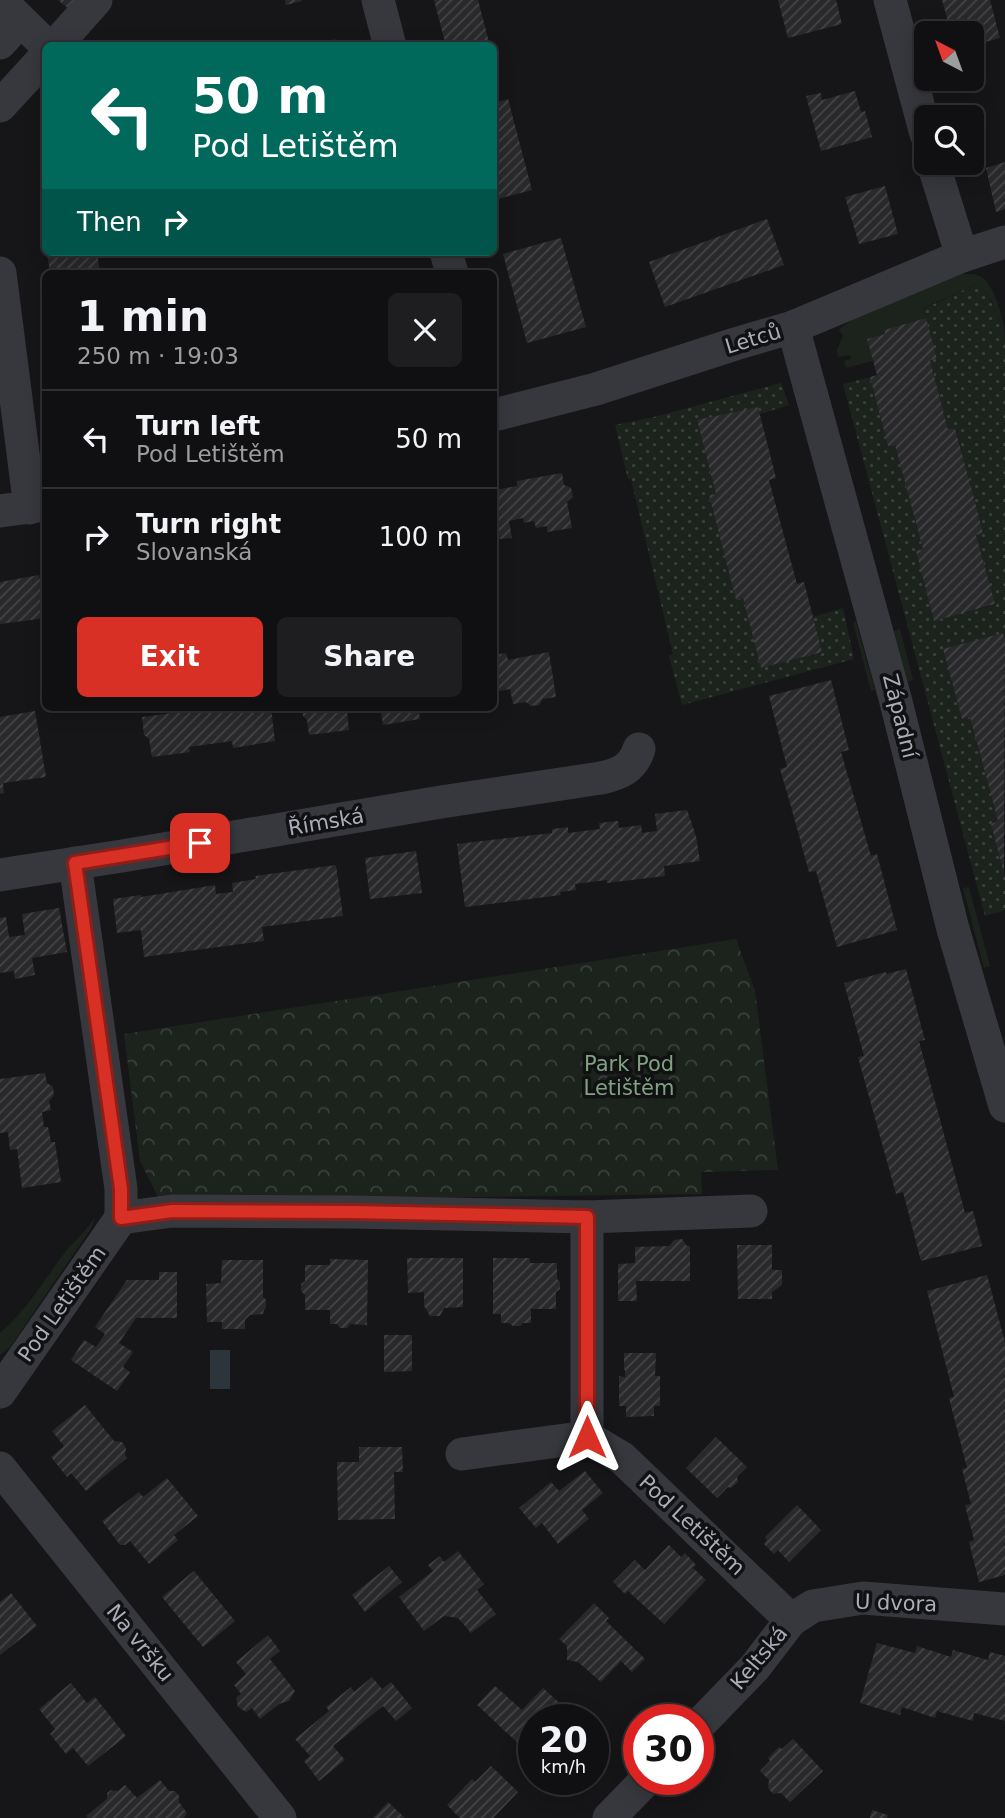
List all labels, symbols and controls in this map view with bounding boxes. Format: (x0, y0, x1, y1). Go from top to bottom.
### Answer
north arrow (914, 21, 984, 91)
map controls (914, 21, 984, 175)
text: 50 m (192, 68, 328, 125)
icon: left (77, 70, 168, 161)
button: search (914, 105, 984, 175)
text: Pod Letištěm (192, 127, 399, 165)
icon: right (156, 203, 194, 241)
text: Then (77, 207, 142, 237)
text: 1 min (77, 292, 209, 341)
button: close (388, 293, 462, 367)
street label: Letců (722, 319, 784, 359)
text: 250 m · 19:03 (77, 343, 239, 369)
text: Turn left (136, 411, 260, 441)
icon: left (77, 420, 115, 458)
text: 50 m (395, 424, 462, 454)
text: Pod Letištěm (136, 441, 285, 467)
text: Turn right (136, 509, 281, 539)
icon: right (77, 518, 115, 556)
text: 100 m (379, 522, 462, 552)
text: Slovanská (136, 539, 252, 565)
button: Exit (77, 617, 263, 697)
button: Share (277, 617, 462, 697)
street label: Západní (878, 671, 922, 762)
street label: Římská (286, 803, 366, 840)
pin (170, 813, 230, 873)
icon: arrive (181, 824, 219, 862)
park label: Park Pod Letištěm (584, 1052, 674, 1100)
street label: Pod Letištěm (13, 1242, 111, 1366)
position arrow (550, 1400, 624, 1474)
street label: Pod Letištěm (634, 1470, 750, 1580)
street label: U dvora (855, 1590, 937, 1616)
street label: Na vršku (102, 1600, 178, 1686)
street label: Keltská (726, 1621, 792, 1695)
speed limit sign: 30 (623, 1704, 714, 1795)
text: 20 (539, 1720, 588, 1760)
text: km/h (541, 1756, 586, 1777)

